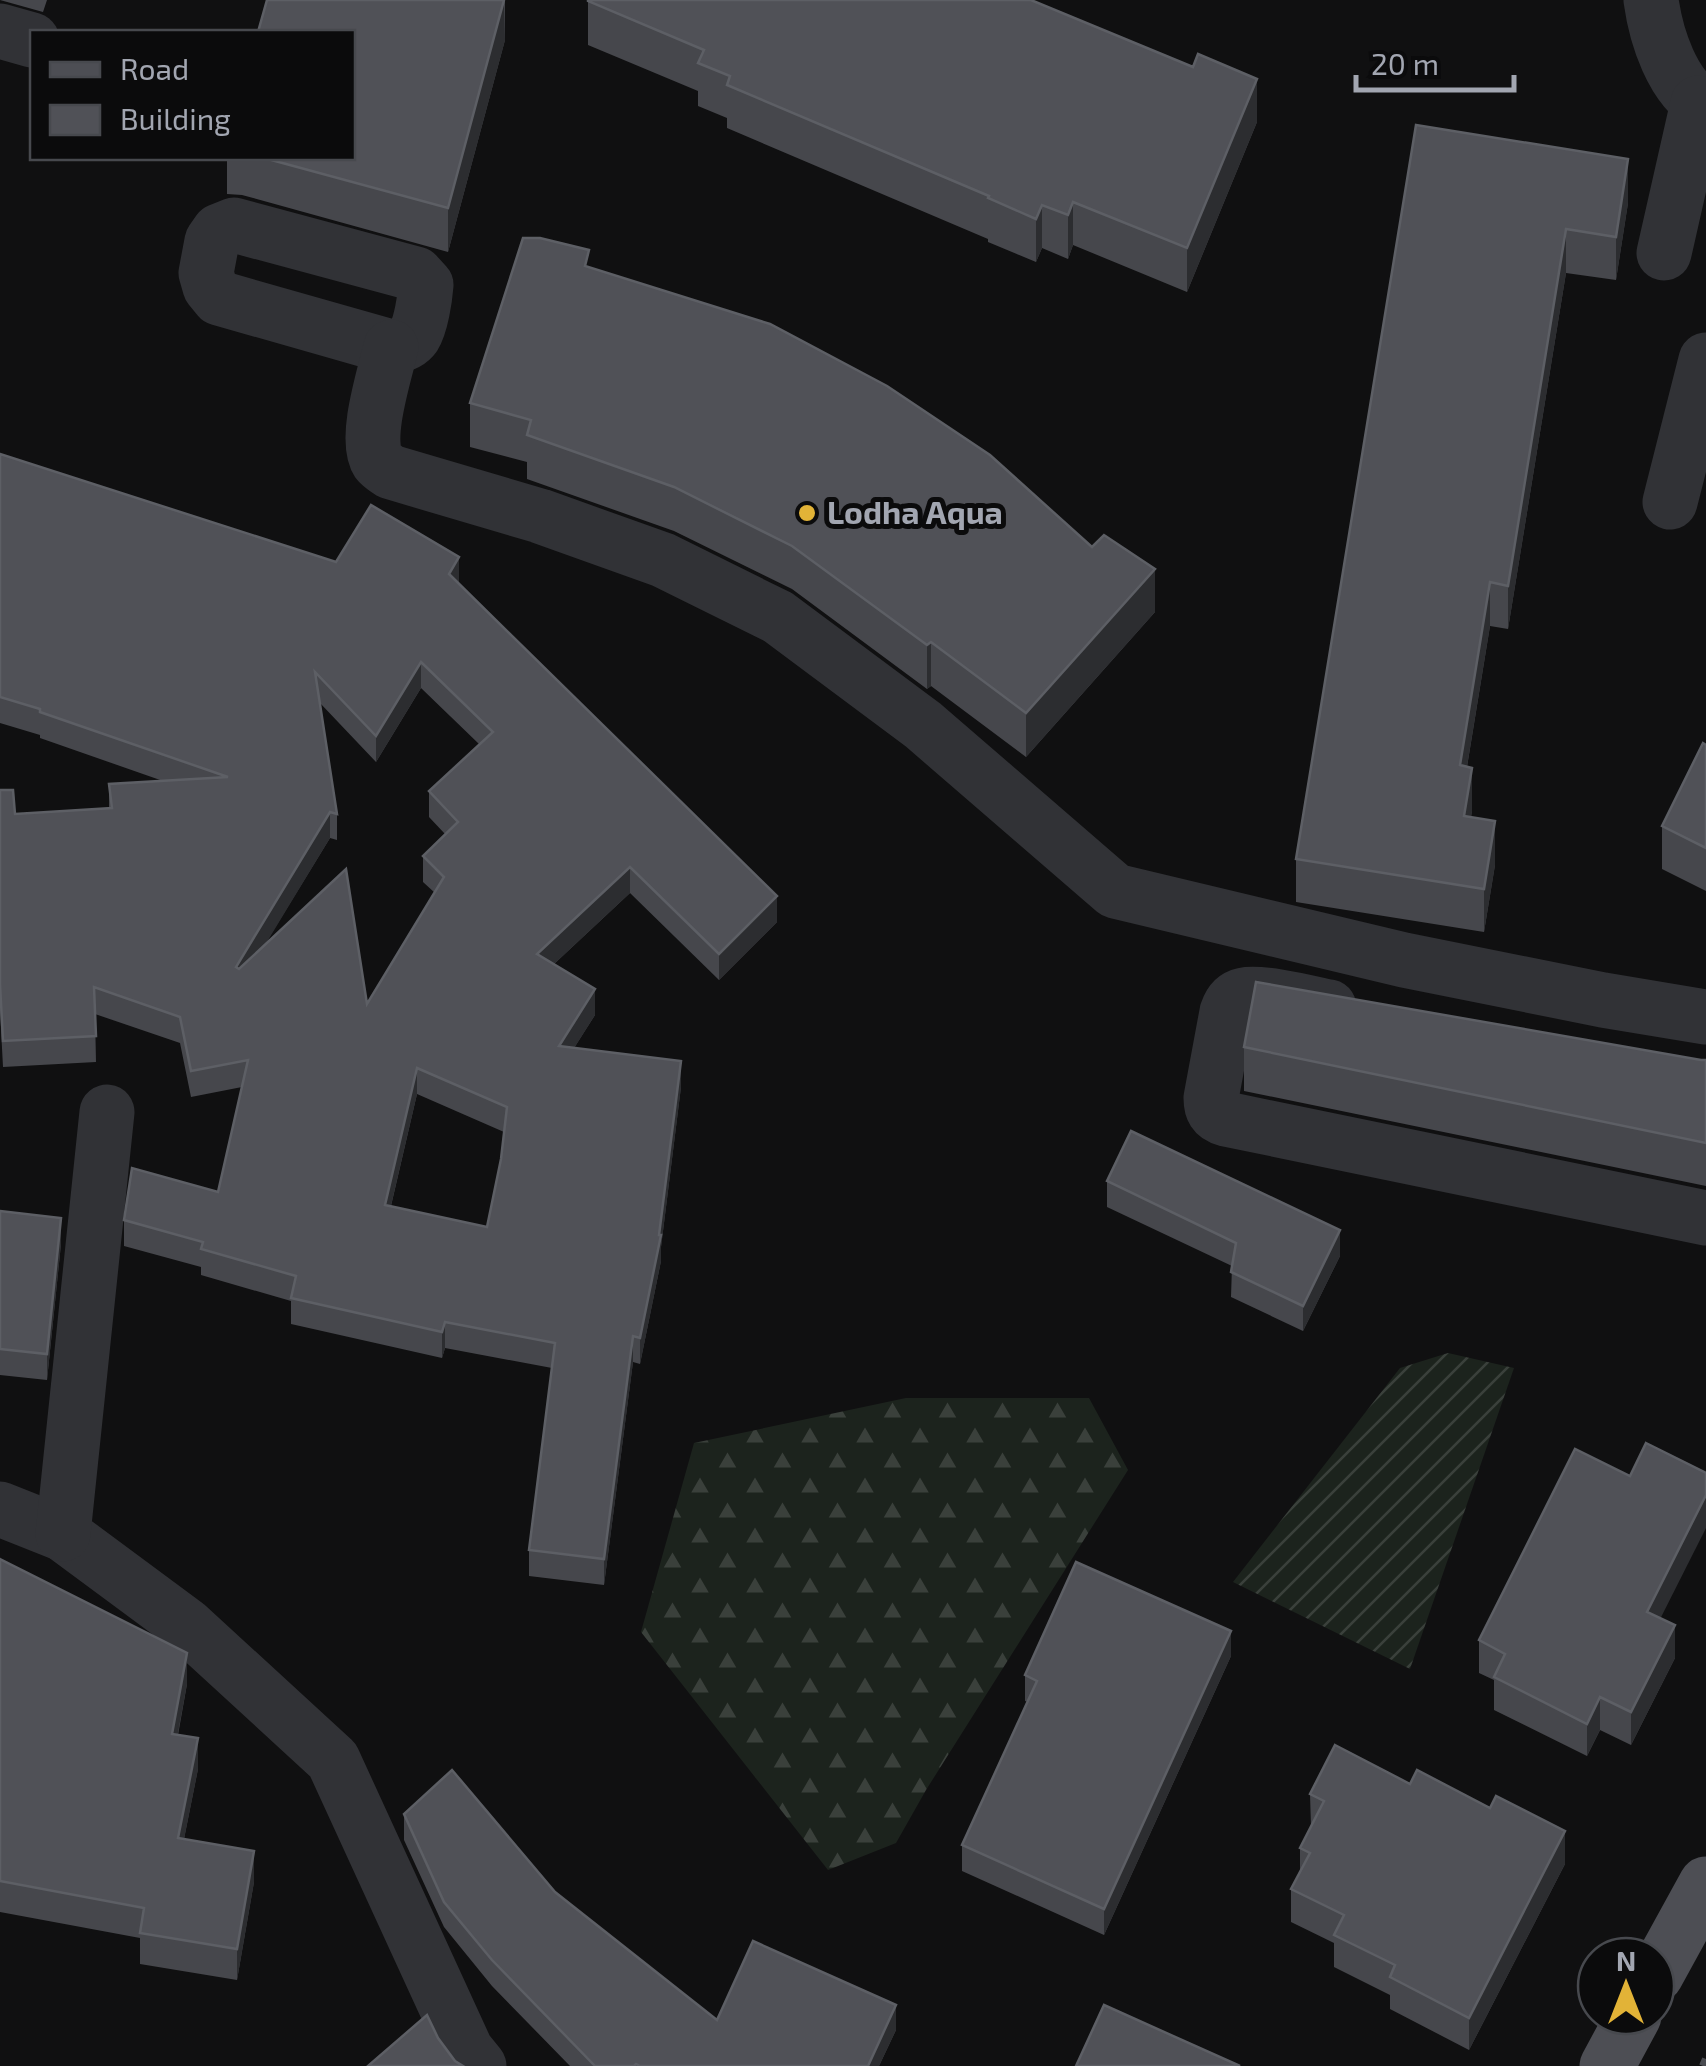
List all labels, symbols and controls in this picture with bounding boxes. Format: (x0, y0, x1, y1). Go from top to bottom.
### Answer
legend (30, 30, 355, 160)
scale bar (1356, 30, 1514, 92)
text: 20 m (1371, 45, 1439, 81)
text: Road (120, 50, 189, 86)
text: Building (120, 100, 231, 136)
place label: Lodha Aqua (827, 492, 1003, 530)
marker: Lodha Aqua (796, 502, 818, 524)
north arrow (1576, 1936, 1676, 2036)
text: N (1616, 1943, 1636, 1977)

